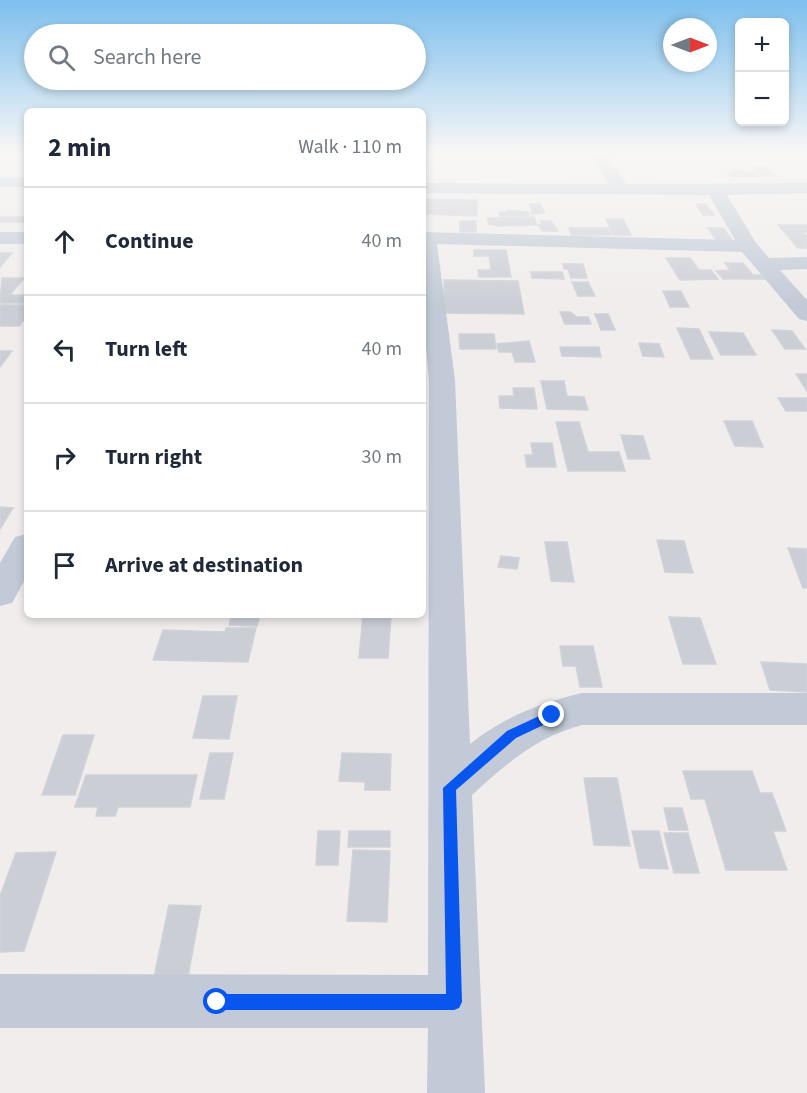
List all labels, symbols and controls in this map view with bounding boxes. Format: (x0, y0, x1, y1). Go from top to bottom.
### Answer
north arrow (663, 18, 717, 72)
map controls (735, 18, 789, 126)
button: + (735, 18, 789, 72)
search box (24, 24, 426, 90)
icon: search (45, 41, 78, 74)
text: Search here (93, 41, 201, 73)
button: − (735, 72, 789, 126)
text: 2 min (48, 129, 111, 166)
text: Walk · 110 m (298, 133, 402, 161)
icon: ahead (48, 225, 81, 258)
text: Continue (105, 225, 194, 257)
text: 40 m (362, 227, 402, 255)
icon: left (48, 333, 81, 366)
text: Turn left (105, 333, 187, 365)
text: 40 m (362, 335, 402, 363)
icon: right (48, 441, 81, 474)
text: Turn right (105, 441, 202, 473)
text: 30 m (362, 443, 402, 471)
icon: arrive (48, 549, 81, 582)
text: Arrive at destination (105, 549, 303, 581)
route end (538, 701, 564, 727)
route start (203, 988, 229, 1014)

